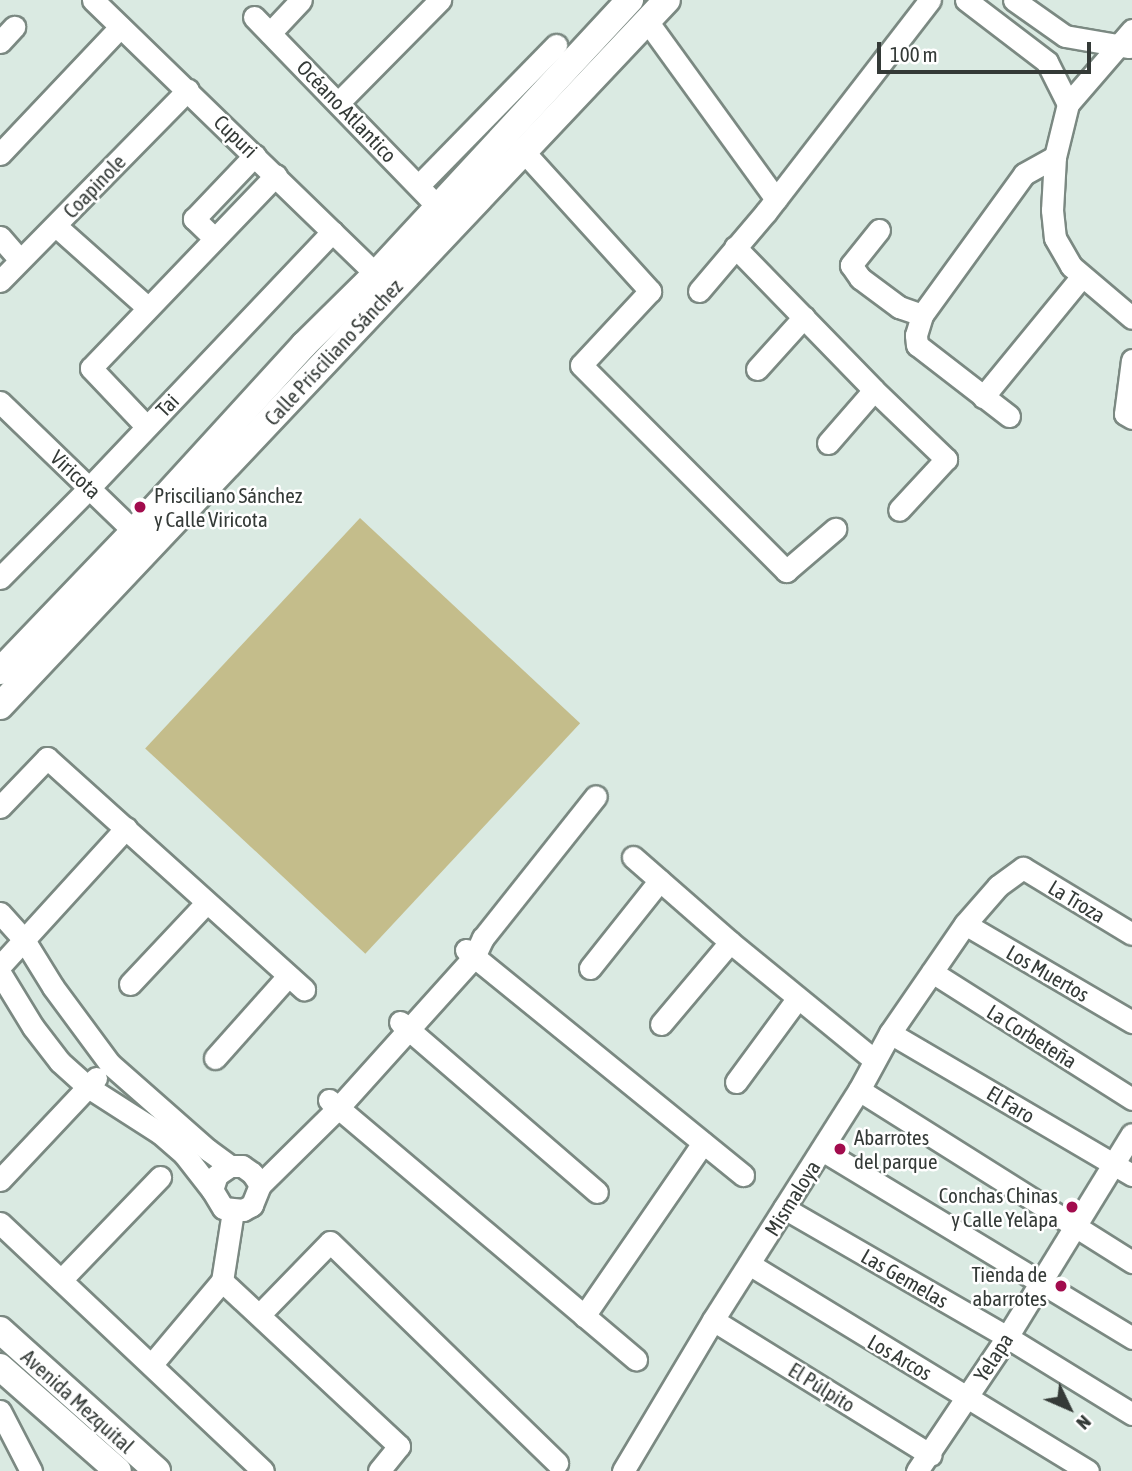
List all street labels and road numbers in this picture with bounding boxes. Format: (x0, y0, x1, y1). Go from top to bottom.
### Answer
street label: Océano Atlantico (292, 55, 402, 167)
street label: Cupuri (209, 109, 263, 163)
street label: Coapinole (58, 149, 130, 223)
street label: Calle Prisciliano Sánchez (259, 274, 407, 430)
street label: Tai (150, 388, 184, 422)
street label: Viricota (46, 444, 106, 504)
street label: La Troza (1044, 874, 1110, 928)
street label: Los Muertos (1002, 939, 1094, 1007)
street label: La Corbeteña (982, 999, 1082, 1073)
street label: El Faro (983, 1080, 1039, 1128)
street label: Mismaloya (759, 1156, 825, 1240)
street label: Las Gemelas (857, 1243, 953, 1313)
street label: Yelapa (968, 1328, 1018, 1386)
street label: Los Arcos (863, 1329, 937, 1385)
street label: Avenida Mezquital (16, 1344, 140, 1458)
street label: El Púlpito (784, 1357, 860, 1417)

